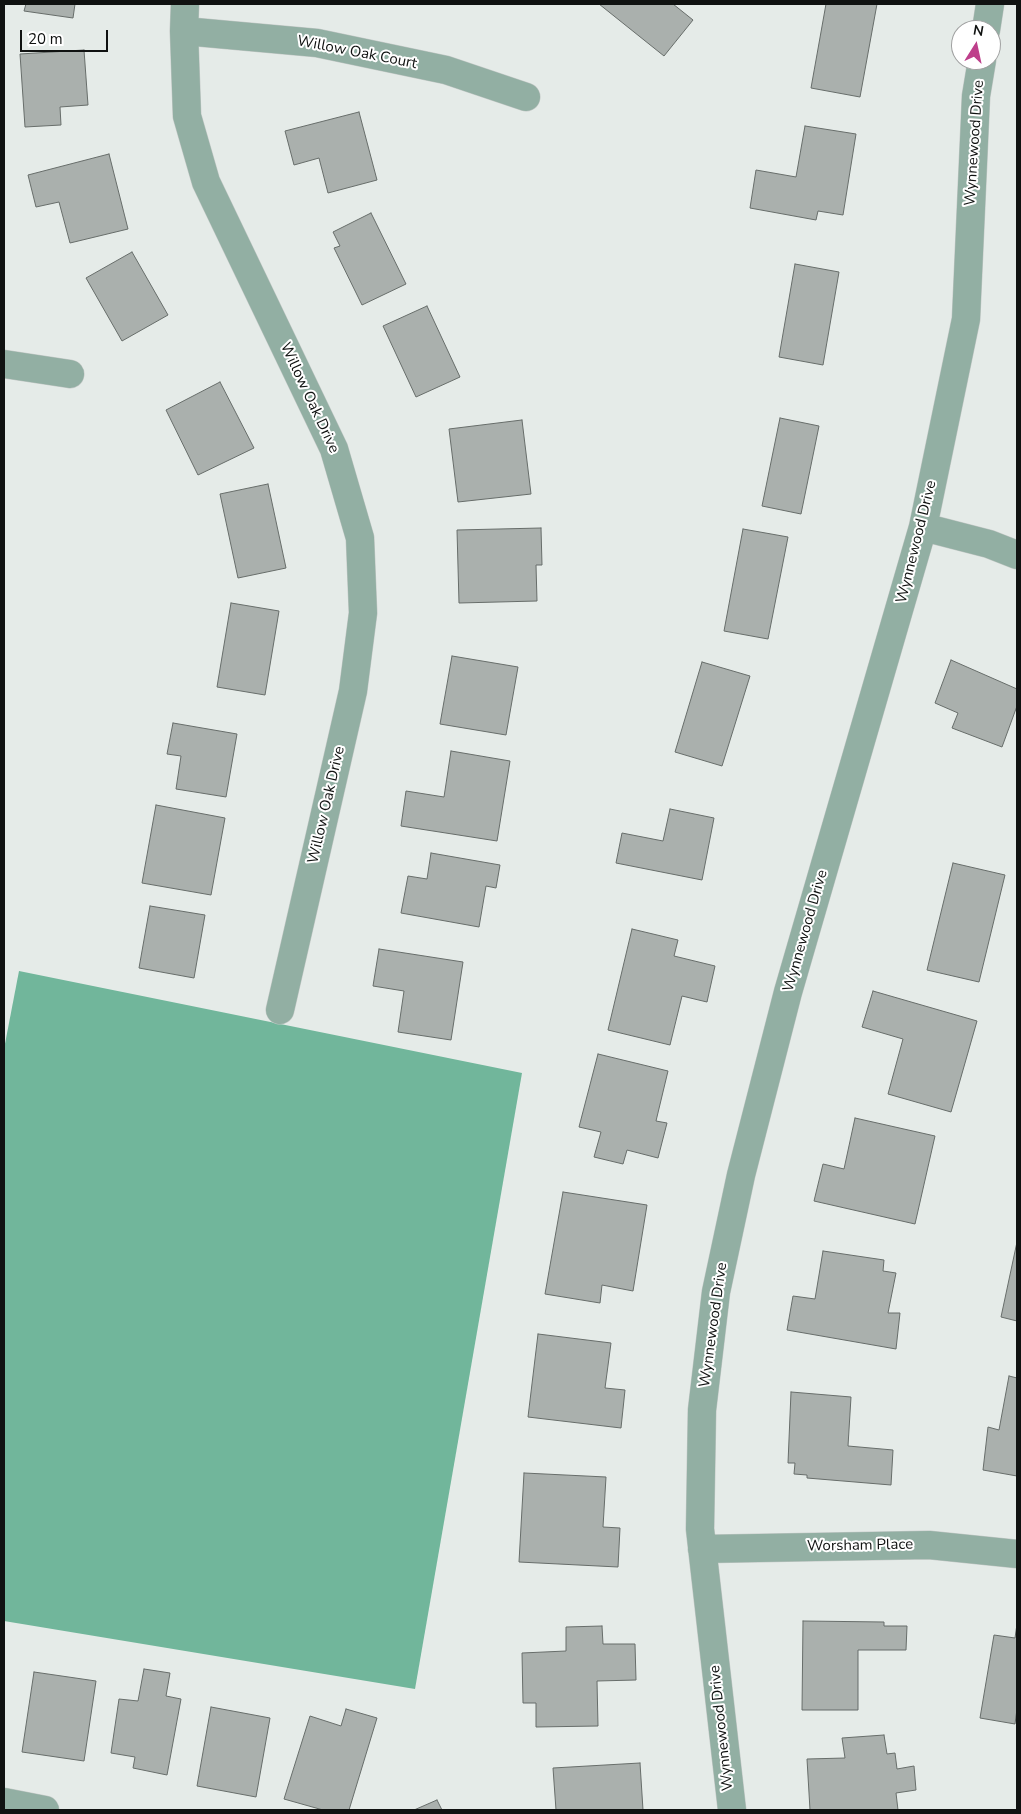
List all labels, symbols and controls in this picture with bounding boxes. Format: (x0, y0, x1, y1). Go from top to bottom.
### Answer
scale bar (22, 20, 110, 52)
north arrow (951, 20, 1001, 70)
text: N (972, 20, 985, 41)
text: 20 m (28, 29, 63, 49)
street label: Willow Oak Court (296, 33, 418, 73)
street label: Wynnewood Drive (962, 79, 988, 207)
street label: Willow Oak Drive (276, 340, 342, 456)
street label: Wynnewood Drive (893, 479, 941, 605)
street label: Willow Oak Drive (305, 745, 349, 865)
street label: Wynnewood Drive (780, 868, 832, 994)
street label: Wynnewood Drive (696, 1261, 732, 1389)
street label: Worsham Place (807, 1536, 913, 1556)
street label: Wynnewood Drive (706, 1664, 738, 1792)

